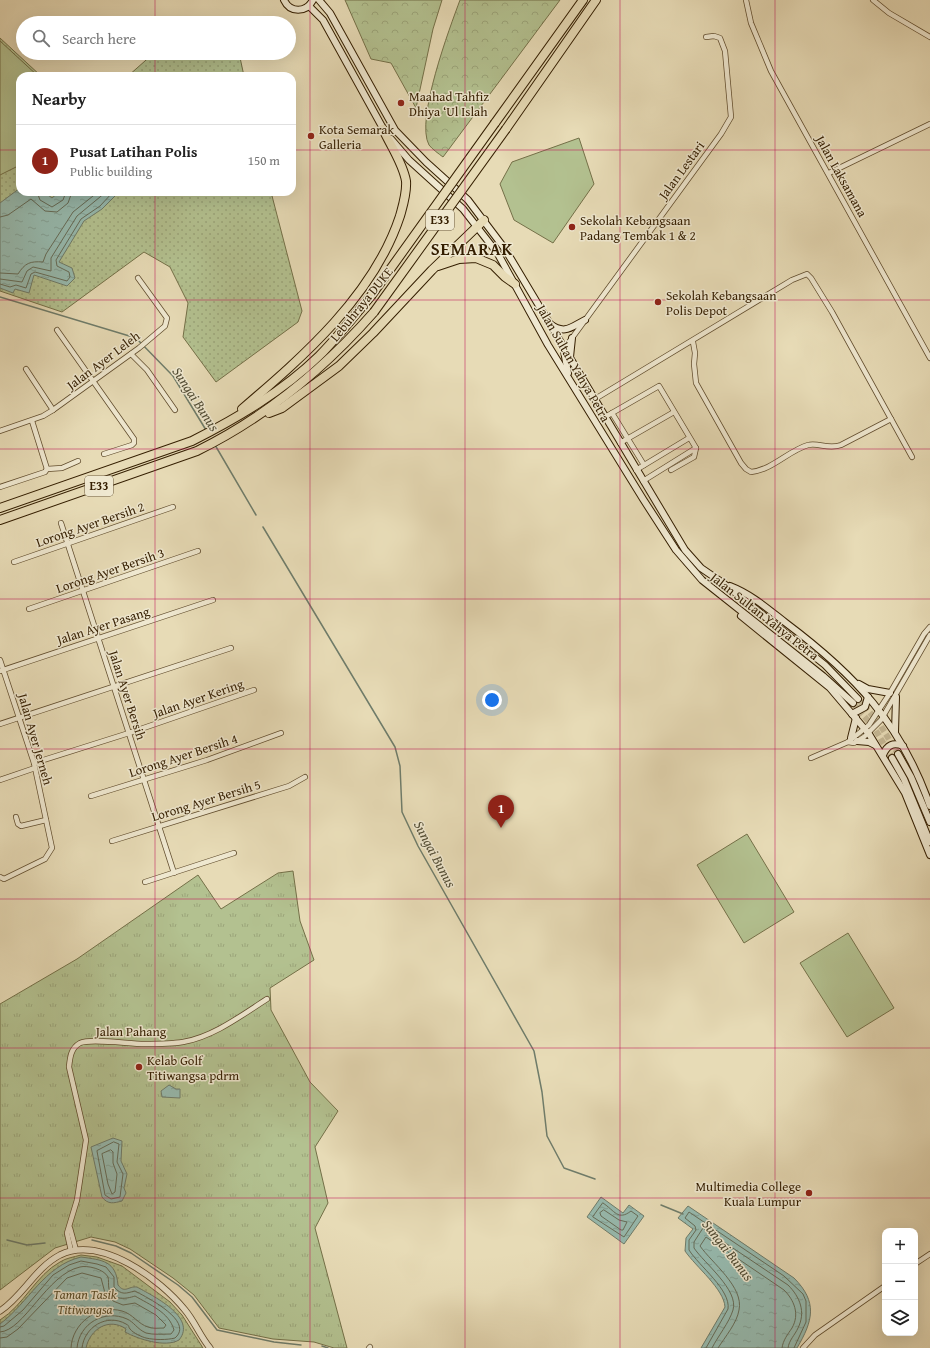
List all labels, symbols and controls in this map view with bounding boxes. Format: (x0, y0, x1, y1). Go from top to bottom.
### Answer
search box (16, 16, 296, 60)
icon: search (30, 27, 52, 49)
text: Search here (62, 28, 136, 49)
text: Nearby (32, 86, 86, 111)
place label: Maahad Tahfiz Dhiya ‘Ul Islah (409, 87, 489, 121)
marker: Maahad Tahfiz Dhiya ‘Ul Islah (396, 98, 406, 108)
place label: Kota Semarak Galleria (319, 120, 395, 154)
street label: Jalan Laksamana (810, 130, 872, 221)
marker: Kota Semarak Galleria (306, 131, 316, 141)
street label: Jalan Lestari (653, 137, 709, 205)
text: Pusat Latihan Polis (70, 141, 197, 162)
text: 1 (42, 151, 48, 170)
text: 150 m (248, 151, 280, 170)
text: Public building (70, 162, 152, 181)
road number: E33 (426, 210, 454, 230)
place label: Sekolah Kebangsaan Padang Tembak 1 & 2 (580, 211, 696, 245)
marker: Sekolah Kebangsaan Padang Tembak 1 & 2 (567, 222, 577, 232)
district label: SEMARAK (431, 236, 513, 261)
street label: Lebuhraya DUKE (325, 263, 398, 346)
place label: Sekolah Kebangsaan Polis Depot (666, 286, 777, 320)
marker: Sekolah Kebangsaan Polis Depot (653, 297, 663, 307)
street label: Jalan Sultan Yahya Petra (531, 299, 615, 426)
street label: Jalan Ayer Leleh (61, 326, 145, 396)
water label: Sungai Bunus (168, 363, 224, 435)
road number: E33 (85, 476, 113, 496)
street label: Lorong Ayer Bersih 2 (34, 497, 147, 552)
street label: Lorong Ayer Bersih 3 (54, 543, 167, 598)
street label: Jalan Sultan Yahya Petra (705, 567, 824, 665)
street label: Jalan Ayer Pasang (53, 601, 152, 650)
street label: Jalan Ayer Bersih (104, 646, 151, 743)
street label: Jalan Ayer Kering (148, 674, 246, 723)
street label: Jalan Ayer Jerneh (13, 689, 58, 788)
your location (482, 690, 502, 710)
street label: Lorong Ayer Bersih 4 (126, 729, 240, 782)
street label: Lorong Ayer Bersih 5 (149, 775, 263, 826)
pin: 1 (488, 795, 514, 828)
water label: Sungai Bunus (409, 817, 461, 891)
street label: Jalan Pahang (94, 1022, 167, 1041)
place label: Kelab Golf Titiwangsa pdrm (147, 1051, 240, 1085)
marker: Kelab Golf Titiwangsa pdrm (134, 1062, 144, 1072)
place label: Multimedia College Kuala Lumpur (695, 1177, 802, 1211)
marker: Multimedia College Kuala Lumpur (804, 1188, 814, 1198)
water label: Sungai Bunus (698, 1215, 758, 1285)
map controls (882, 1228, 918, 1336)
button: + (882, 1228, 918, 1264)
button: − (882, 1264, 918, 1300)
park label: Taman Tasik Titiwangsa (53, 1285, 117, 1319)
button: layers (882, 1300, 918, 1336)

